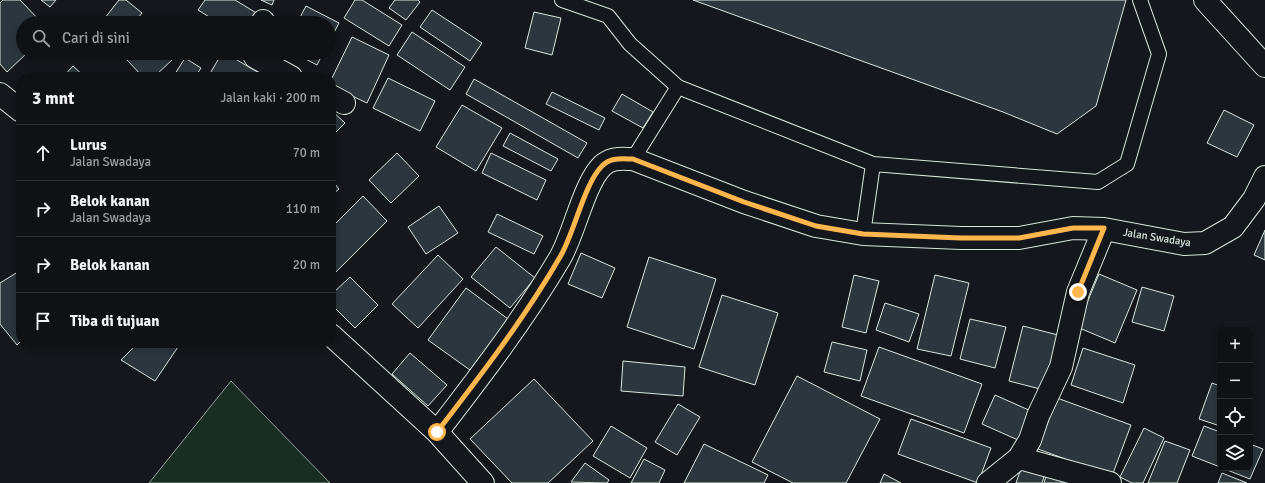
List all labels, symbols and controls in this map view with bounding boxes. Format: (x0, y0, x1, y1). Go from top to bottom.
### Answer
search box (16, 16, 336, 60)
icon: search (30, 27, 52, 49)
text: Cari di sini (62, 29, 130, 47)
text: 3 mnt (32, 88, 74, 109)
text: Jalan kaki · 200 m (221, 90, 320, 106)
text: Lurus (70, 136, 107, 154)
icon: ahead (32, 142, 54, 164)
text: 70 m (293, 145, 320, 161)
text: Jalan Swadaya (70, 154, 151, 170)
text: Belok kanan (70, 192, 150, 210)
icon: right (32, 198, 54, 220)
text: 110 m (286, 201, 320, 217)
text: Jalan Swadaya (70, 210, 151, 226)
street label: Jalan Swadaya (1122, 226, 1192, 249)
icon: right (32, 254, 54, 276)
text: Belok kanan (70, 256, 150, 274)
text: 20 m (293, 257, 320, 273)
route end (1069, 283, 1087, 301)
icon: arrive (32, 310, 54, 332)
text: Tiba di tujuan (70, 312, 160, 330)
map controls (1217, 327, 1253, 471)
button: + (1217, 327, 1253, 363)
button: − (1217, 363, 1253, 399)
button: locate (1217, 399, 1253, 435)
route start (428, 423, 446, 441)
button: layers (1217, 435, 1253, 471)

